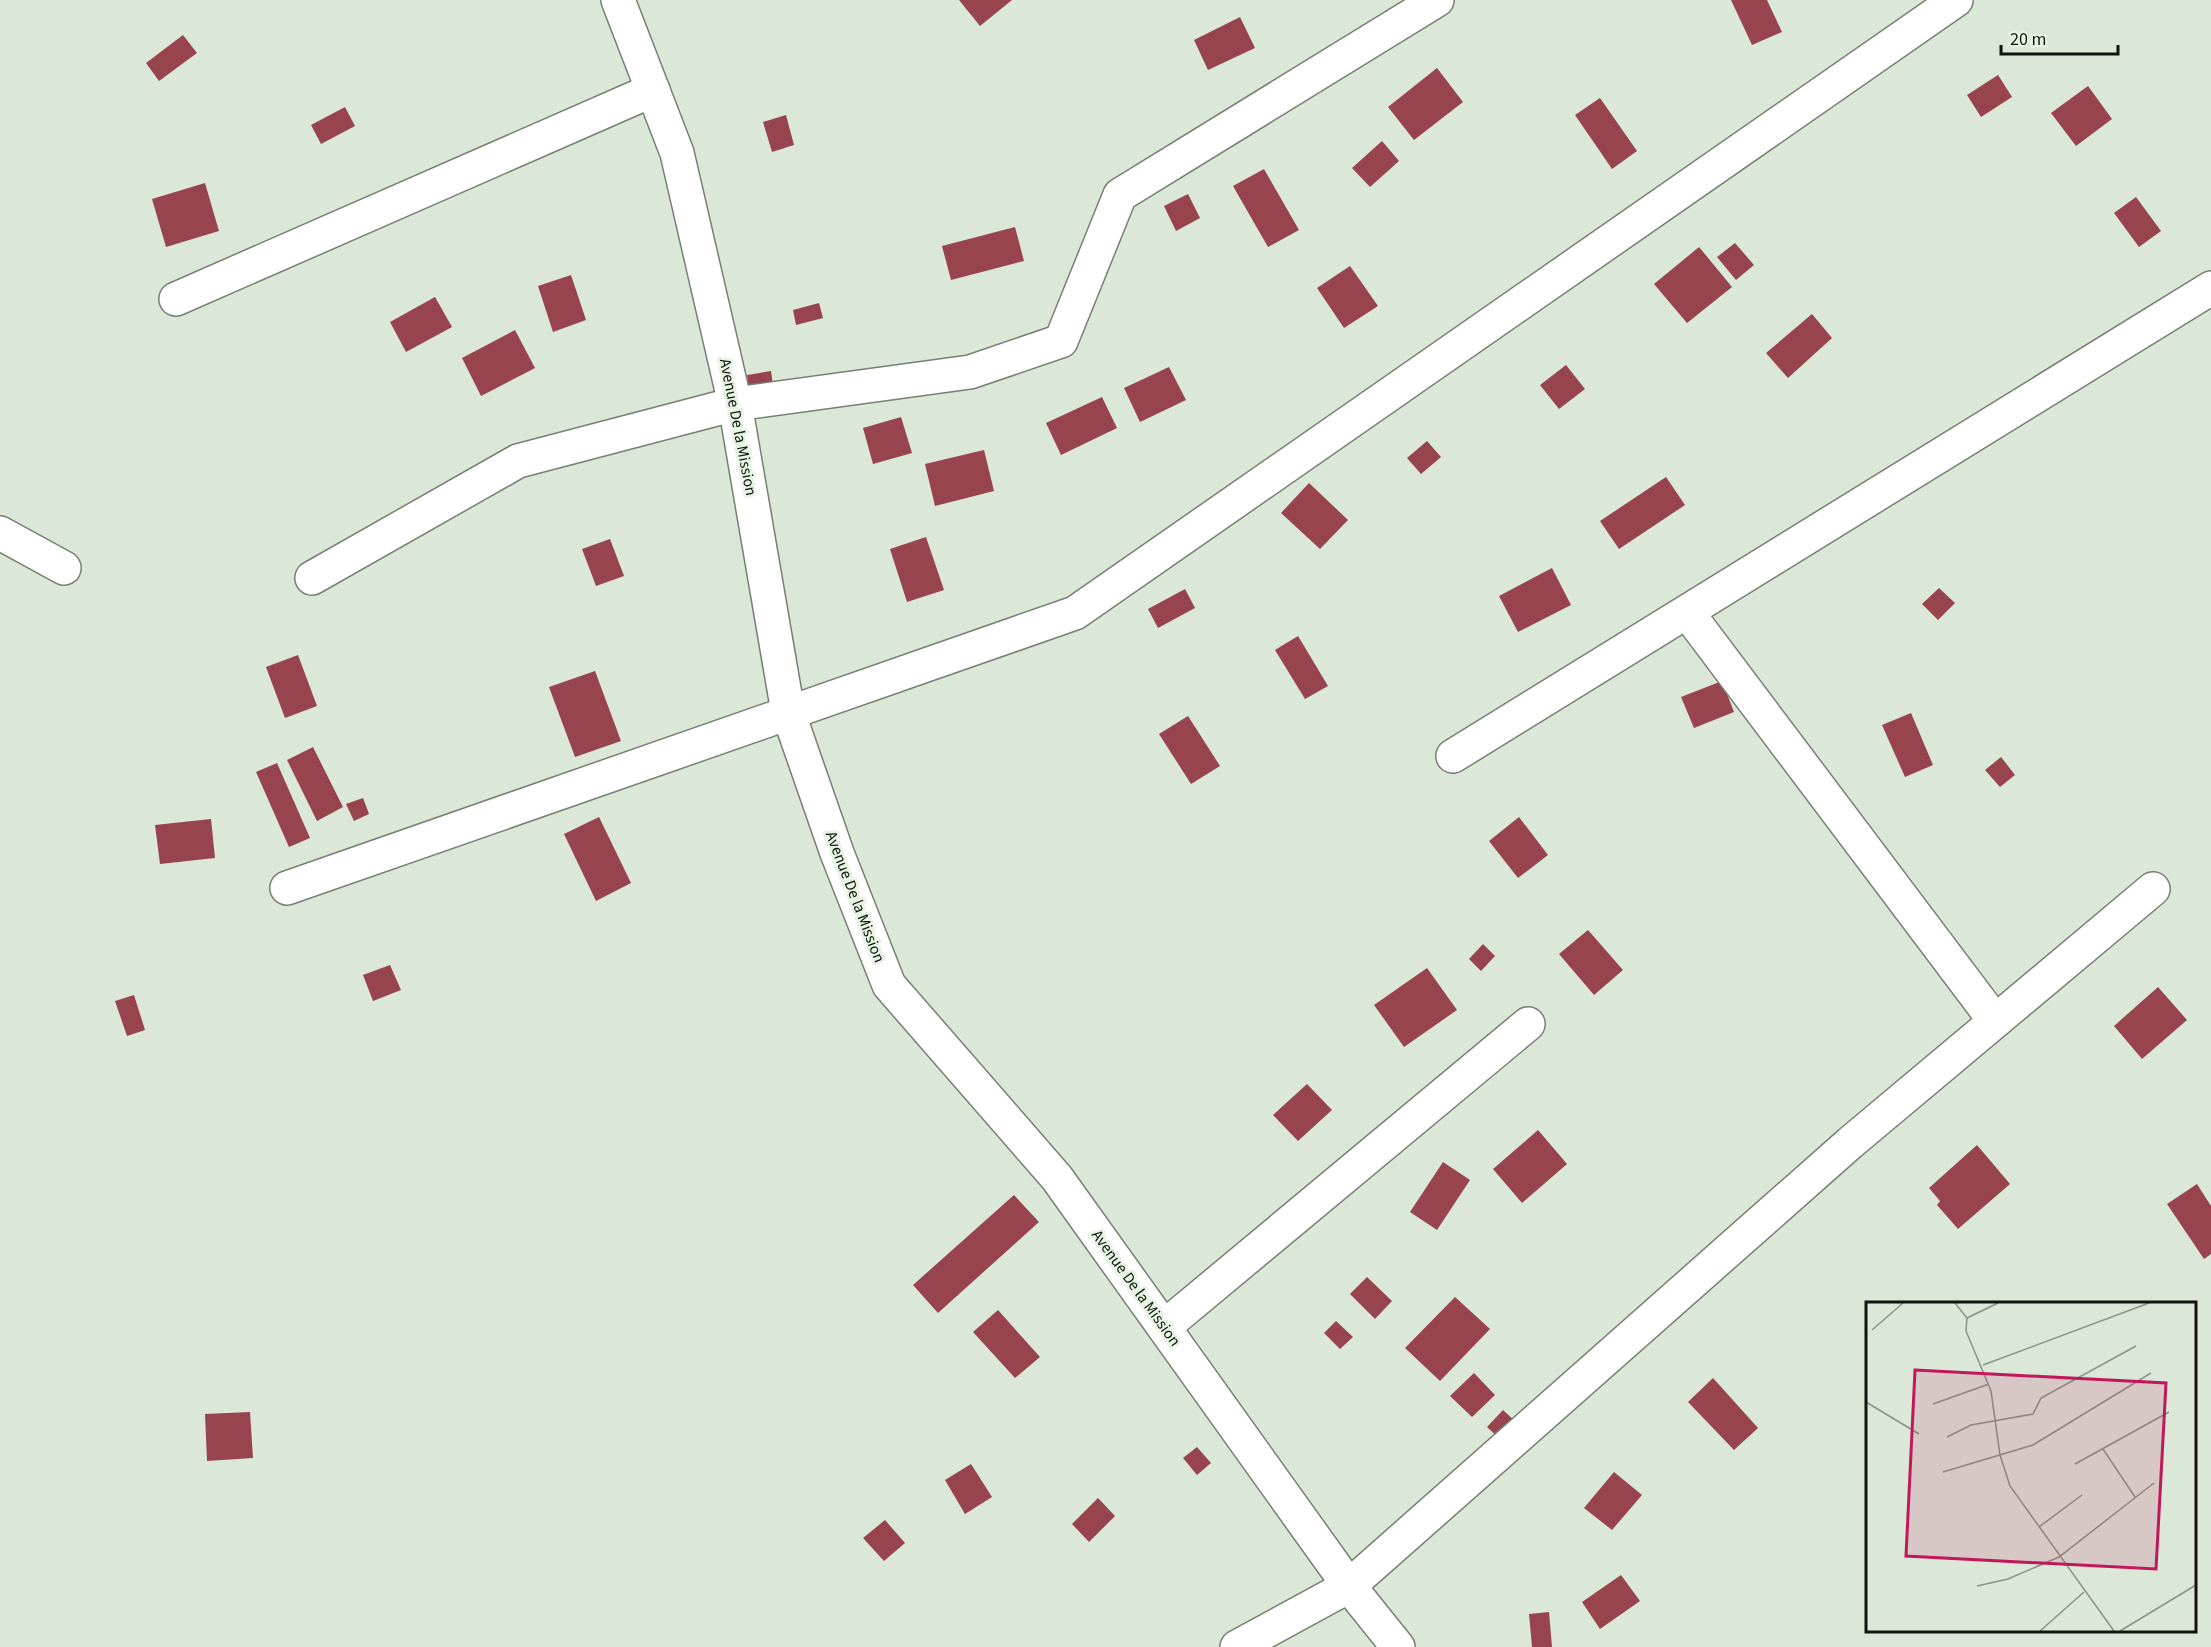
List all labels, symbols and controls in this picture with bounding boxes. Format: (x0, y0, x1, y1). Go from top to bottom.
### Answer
scale bar (2001, 18, 2118, 56)
text: 20 m (2010, 27, 2046, 52)
street label: Avenue De la Mission (714, 357, 762, 497)
street label: Avenue De la Mission (820, 828, 890, 966)
street label: Avenue De la Mission (1086, 1225, 1186, 1351)
inset map (1866, 1302, 2196, 1632)

